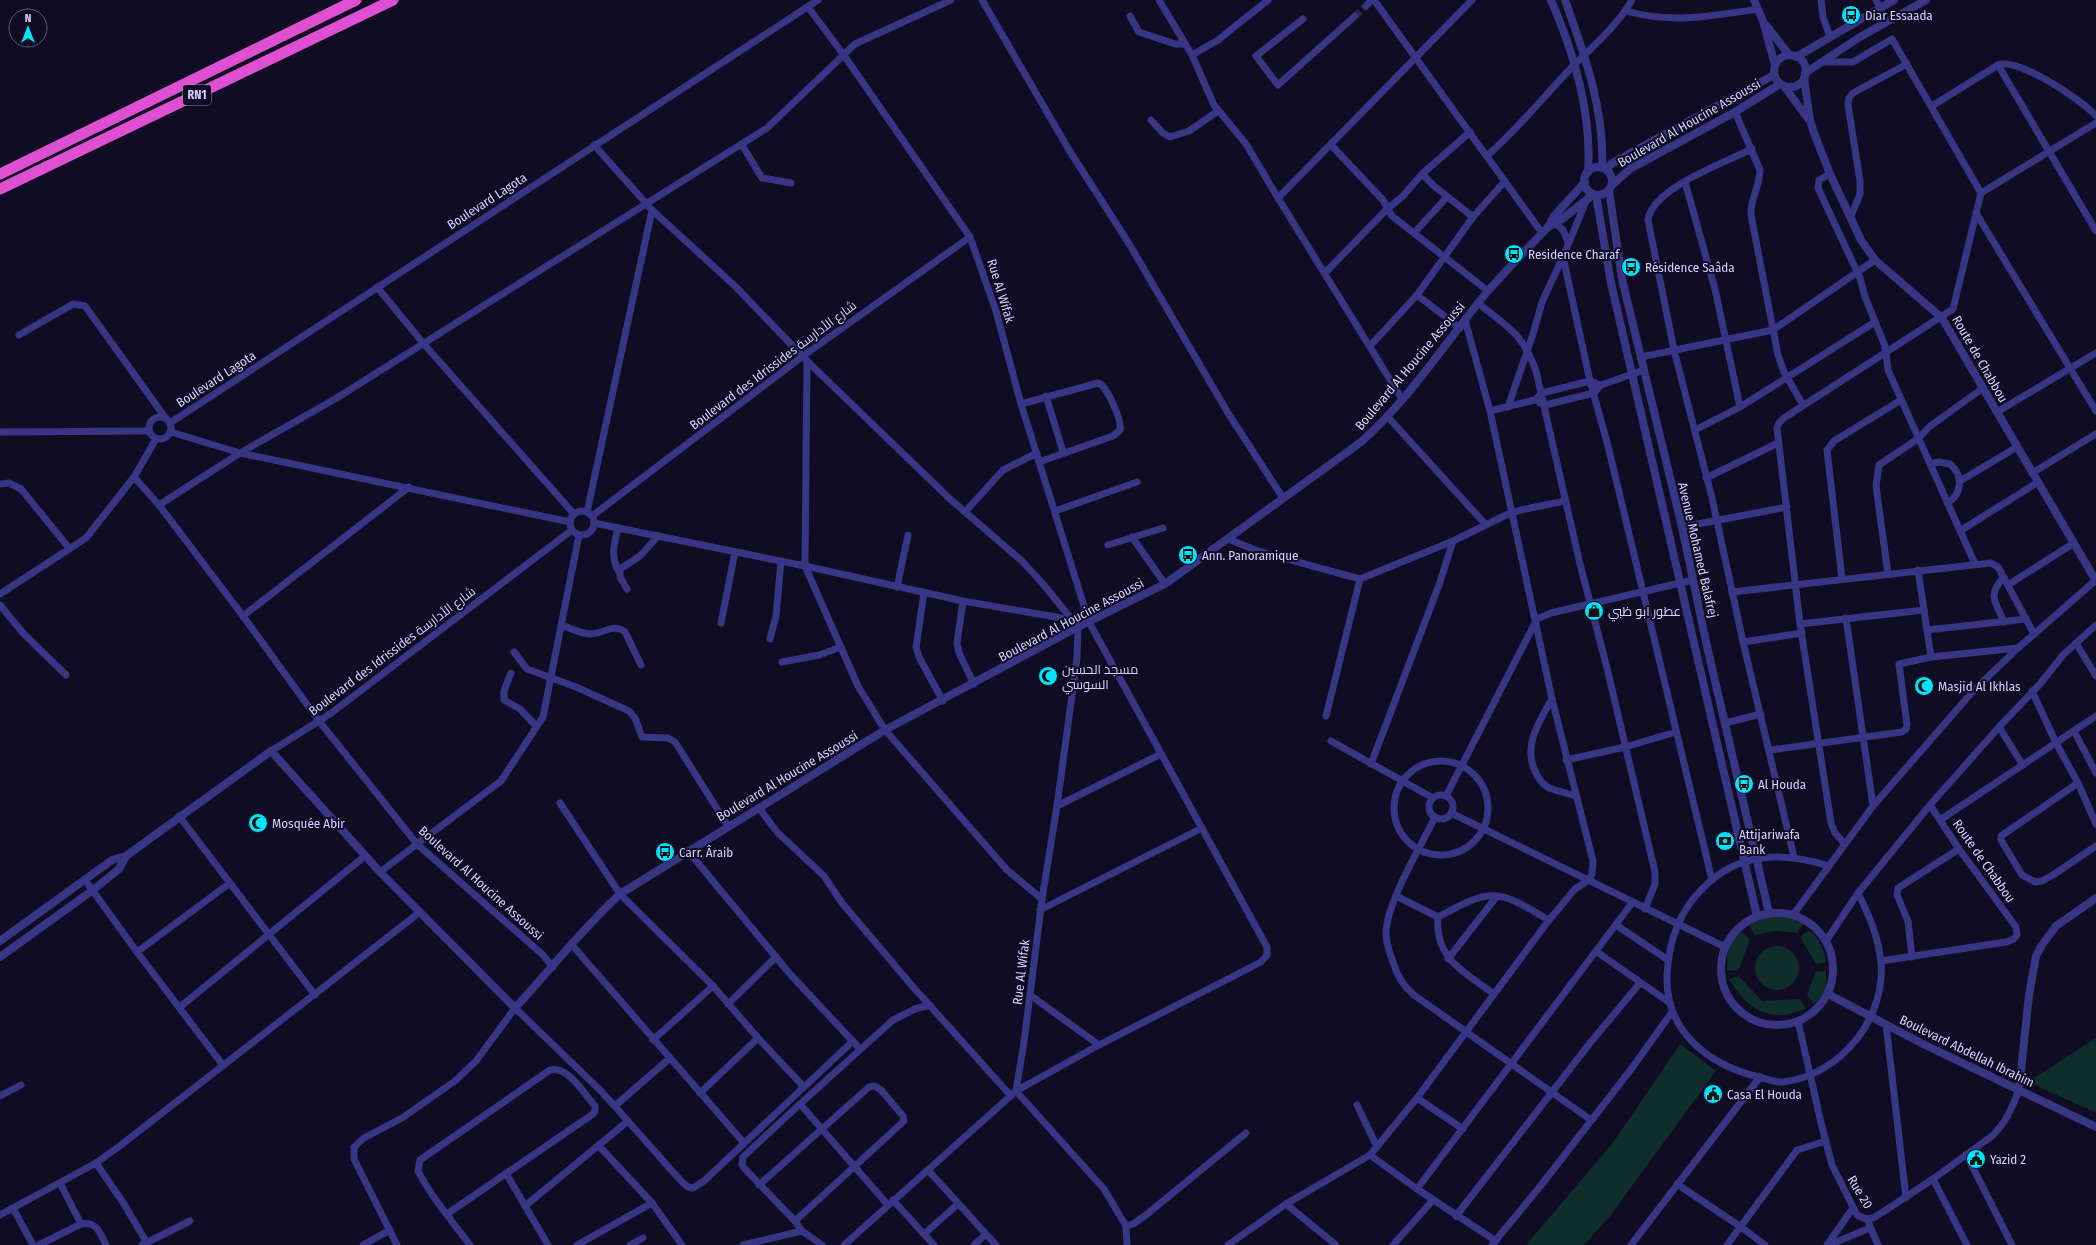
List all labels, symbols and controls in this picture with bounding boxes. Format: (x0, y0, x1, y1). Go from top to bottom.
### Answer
bus stop icon: Diar Essaada (1840, 4, 1862, 26)
north arrow (8, 8, 48, 48)
place label: Diar Essaada (1865, 8, 1933, 23)
text: N (25, 12, 31, 25)
street label: Boulevard Al Houcine Assoussi (1615, 76, 1763, 170)
road number: RN1 (183, 85, 211, 105)
street label: Boulevard Lagota (444, 170, 530, 232)
bus stop icon: Residence Charaf (1503, 243, 1525, 265)
place label: Residence Charaf (1528, 247, 1620, 262)
bus stop icon: Résidence Saâda (1620, 256, 1642, 278)
street label: Rue Al Wifak (984, 257, 1018, 326)
place label: Résidence Saâda (1645, 260, 1735, 275)
street label: Boulevard des Idrissides شارع الأدارسة (687, 297, 860, 433)
street label: Boulevard Al Houcine Assoussi (1352, 299, 1468, 433)
street label: Route de Chabbou (1949, 313, 2011, 405)
street label: Boulevard Lagota (173, 348, 259, 410)
street label: Avenue Mohamed Balafrej (1675, 481, 1721, 619)
bus stop icon: Ann. Panoramique (1177, 544, 1199, 566)
place label: Ann. Panoramique (1202, 548, 1299, 563)
street label: Boulevard Al Houcine Assoussi (996, 575, 1146, 665)
street label: Boulevard des Idrissides شارع الأدارسة (306, 583, 479, 719)
shop icon: عطور ابو ظبي (1583, 600, 1605, 622)
place label: عطور ابو ظبي (1608, 604, 1681, 622)
place label: مسجد الحسين السوسي (1062, 662, 1138, 695)
mosque icon: مسجد الحسين السوسي (1037, 665, 1059, 687)
mosque icon: Masjid Al Ikhlas (1913, 675, 1935, 697)
place label: Masjid Al Ikhlas (1938, 679, 2021, 694)
street label: Boulevard Al Houcine Assoussi (714, 728, 860, 824)
bus stop icon: Al Houda (1733, 773, 1755, 795)
place label: Al Houda (1758, 777, 1806, 792)
mosque icon: Mosquée Abir (247, 812, 269, 834)
place label: Mosquée Abir (272, 816, 345, 831)
street label: Route de Chabbou (1950, 817, 2018, 905)
street label: Boulevard Al Houcine Assoussi (416, 823, 546, 943)
place label: Attijariwafa Bank (1739, 827, 1800, 857)
bank icon: Attijariwafa Bank (1714, 830, 1736, 852)
bus stop icon: Carr. Âraib (654, 841, 676, 863)
place label: Carr. Âraib (679, 845, 733, 860)
street label: Rue Al Wifak (1010, 937, 1033, 1006)
street label: Boulevard Abdellah Ibrahim (1897, 1012, 2037, 1090)
public building icon: Casa El Houda (1702, 1083, 1724, 1105)
place label: Casa El Houda (1727, 1087, 1802, 1102)
public building icon: Yazid 2 (1965, 1148, 1987, 1170)
place label: Yazid 2 (1990, 1152, 2026, 1167)
street label: Rue 20 (1844, 1173, 1876, 1211)

